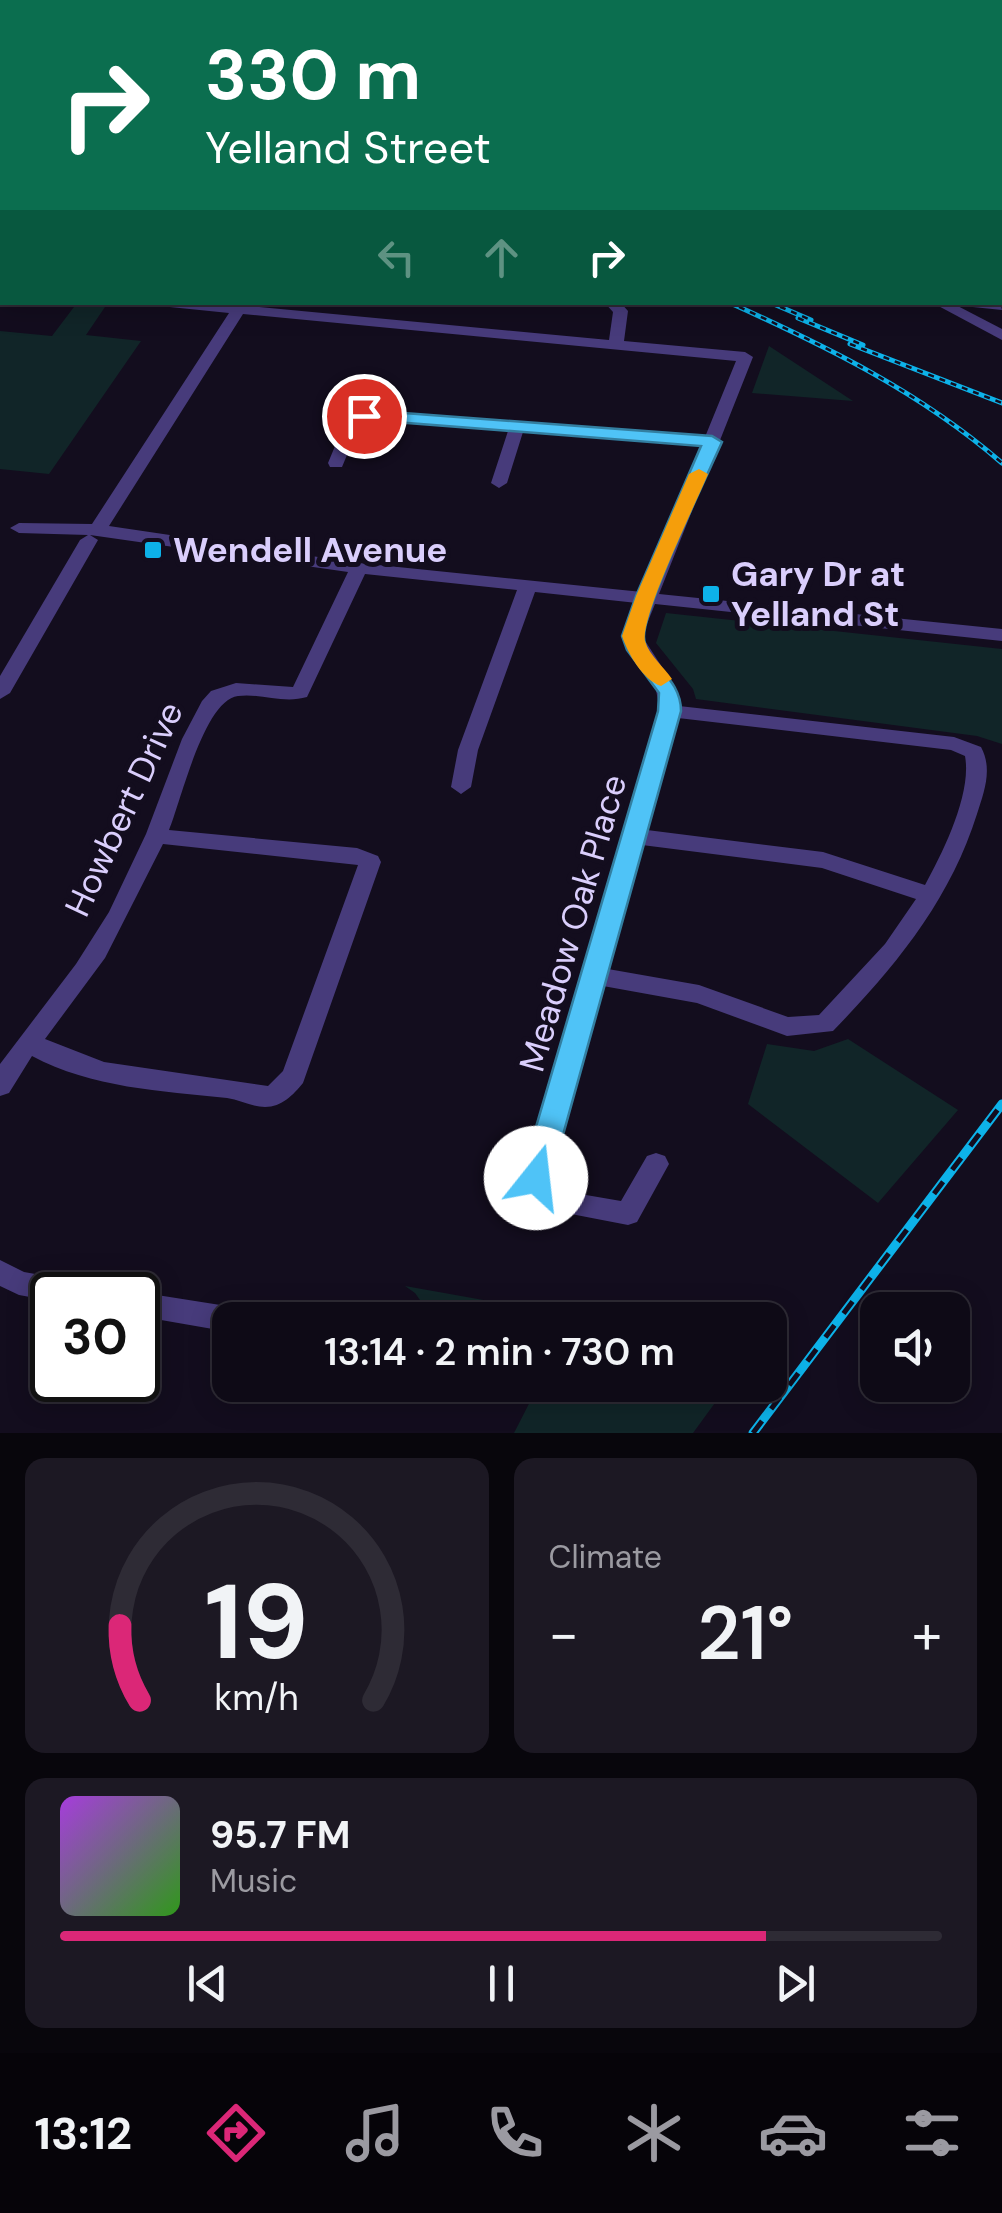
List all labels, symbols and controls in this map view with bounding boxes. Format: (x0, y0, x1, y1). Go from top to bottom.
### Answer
text: 330 m (205, 30, 421, 121)
icon: right (40, 40, 170, 170)
text: Yelland Street (205, 118, 491, 177)
icon: left (369, 230, 424, 285)
icon: ahead (474, 230, 529, 285)
icon: right (579, 230, 634, 285)
pin (322, 374, 407, 459)
icon: arrive (337, 389, 392, 444)
place label: Wendell Avenue (173, 527, 447, 573)
marker: Wendell Avenue (142, 539, 164, 561)
place label: Gary Dr at Yelland St (731, 551, 905, 637)
marker: Gary Dr at Yelland St (700, 583, 722, 605)
street label: Howbert Drive (54, 694, 194, 924)
street label: Meadow Oak Place (509, 769, 637, 1077)
position arrow (484, 1126, 588, 1230)
speed limit sign: 30 (30, 1272, 160, 1402)
map controls (860, 1292, 970, 1402)
button: sound (860, 1292, 970, 1402)
text: 13:14 · 2 min · 730 m (324, 1327, 675, 1377)
text: Climate (549, 1536, 662, 1578)
text: 19 (205, 1555, 309, 1690)
text: 21° (697, 1585, 793, 1682)
text: − (549, 1598, 579, 1670)
text: + (912, 1598, 942, 1670)
text: km/h (215, 1675, 299, 1721)
text: 95.7 FM (210, 1810, 350, 1860)
text: Music (210, 1860, 297, 1902)
icon: previous (180, 1956, 235, 2011)
icon: pause (474, 1956, 529, 2011)
icon: next (768, 1956, 823, 2011)
icon: directions (201, 2098, 271, 2168)
icon: music (340, 2098, 410, 2168)
icon: phone (480, 2098, 550, 2168)
icon: climate (619, 2098, 689, 2168)
icon: car (758, 2098, 828, 2168)
icon: filters (897, 2098, 967, 2168)
text: 13:12 (35, 2104, 132, 2163)

